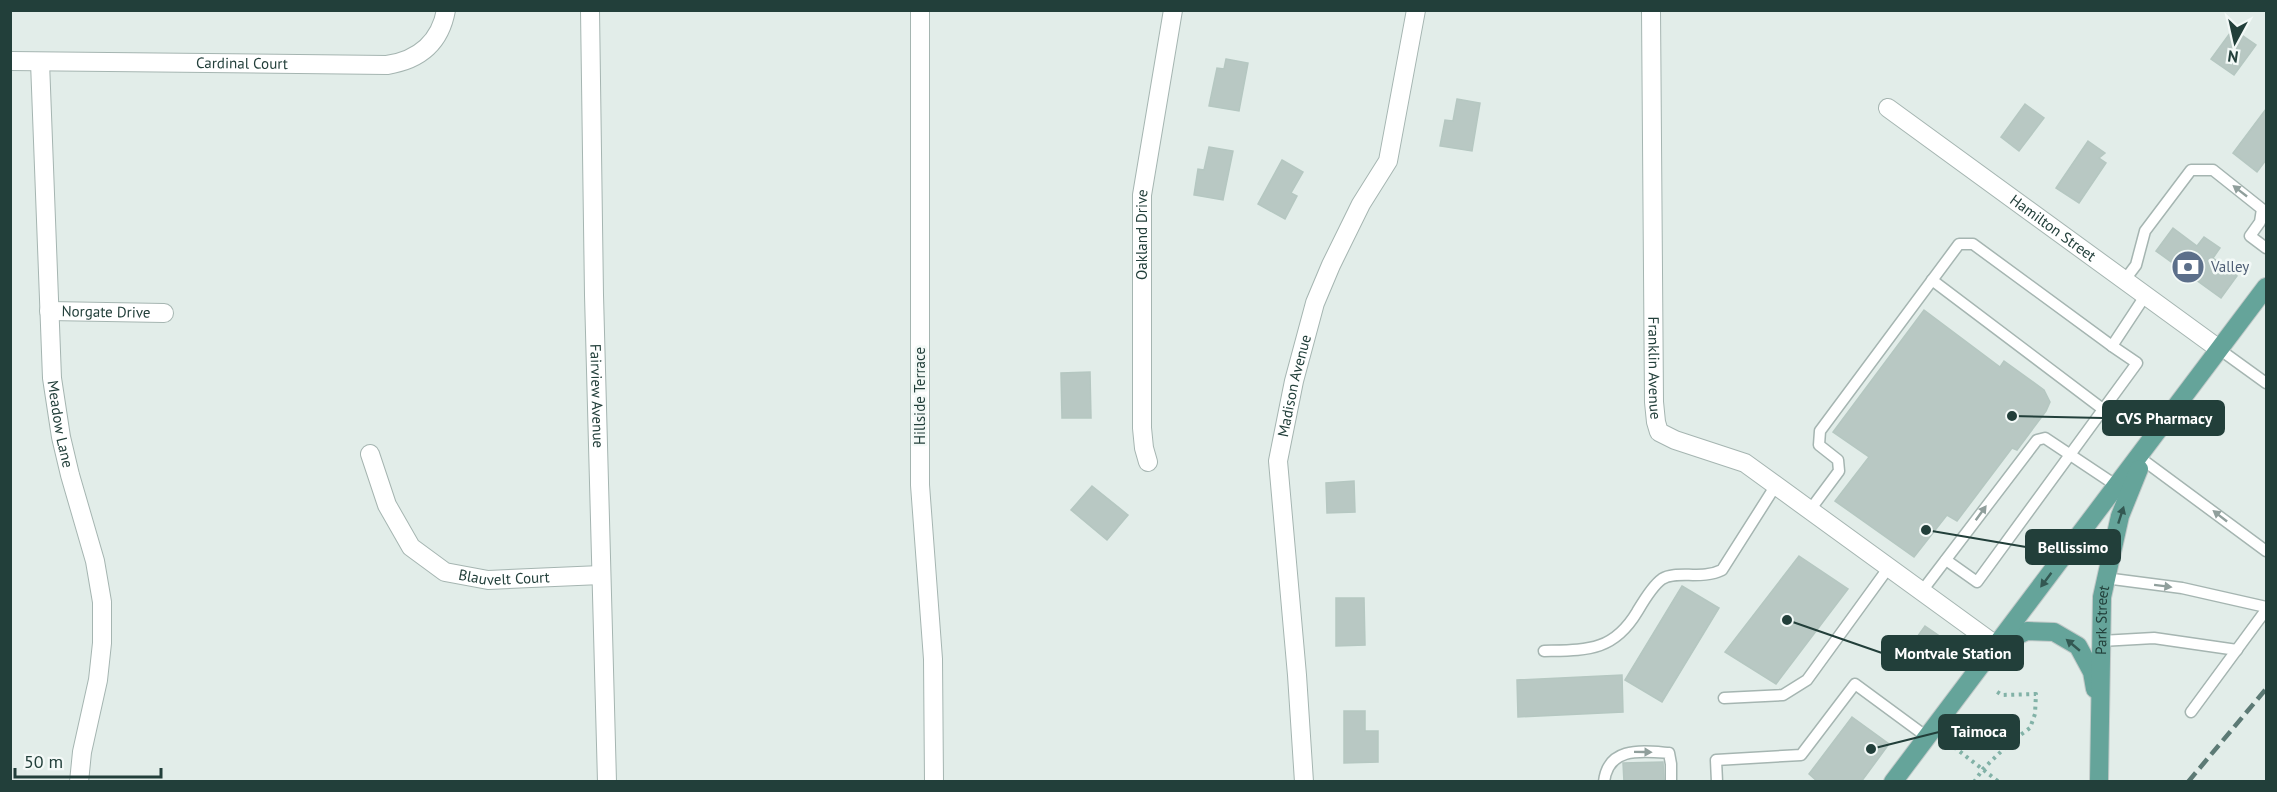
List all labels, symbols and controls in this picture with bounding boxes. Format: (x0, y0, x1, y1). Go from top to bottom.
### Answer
north arrow (2205, 12, 2265, 72)
text: N (2226, 46, 2240, 67)
street label: Cardinal Court (196, 53, 288, 73)
one-way arrow (2232, 186, 2247, 198)
street label: Oakland Drive (1132, 188, 1152, 280)
street label: Hamilton Street (2007, 190, 2100, 265)
bank icon: Valley (2170, 249, 2206, 285)
place label: Valley (2210, 257, 2249, 276)
street label: Norgate Drive (61, 301, 151, 322)
street label: Franklin Avenue (1644, 317, 1666, 420)
street label: Madison Avenue (1273, 332, 1315, 439)
street label: Fairview Avenue (586, 344, 608, 448)
street label: Hillside Terrace (910, 347, 929, 445)
street label: Meadow Lane (43, 379, 78, 470)
callout: CVS Pharmacy (2103, 401, 2224, 435)
text: CVS Pharmacy (2116, 408, 2213, 428)
one-way arrow (1974, 506, 1986, 521)
one-way arrow (2116, 506, 2126, 524)
one-way arrow (2213, 510, 2228, 522)
callout: Bellissimo (2026, 530, 2120, 564)
text: Bellissimo (2038, 537, 2109, 557)
street label: Blauvelt Court (457, 565, 550, 589)
one-way arrow (2040, 572, 2053, 588)
one-way arrow (2154, 581, 2173, 590)
street label: Park Street (2091, 583, 2113, 655)
callout: Montvale Station (1882, 636, 2023, 670)
one-way arrow (2065, 639, 2081, 652)
text: Montvale Station (1895, 643, 2011, 663)
callout: Taimoca (1939, 715, 2019, 749)
text: Taimoca (1951, 721, 2007, 741)
scale bar (15, 741, 160, 779)
one-way arrow (1633, 747, 1652, 757)
text: 50 m (24, 750, 63, 773)

